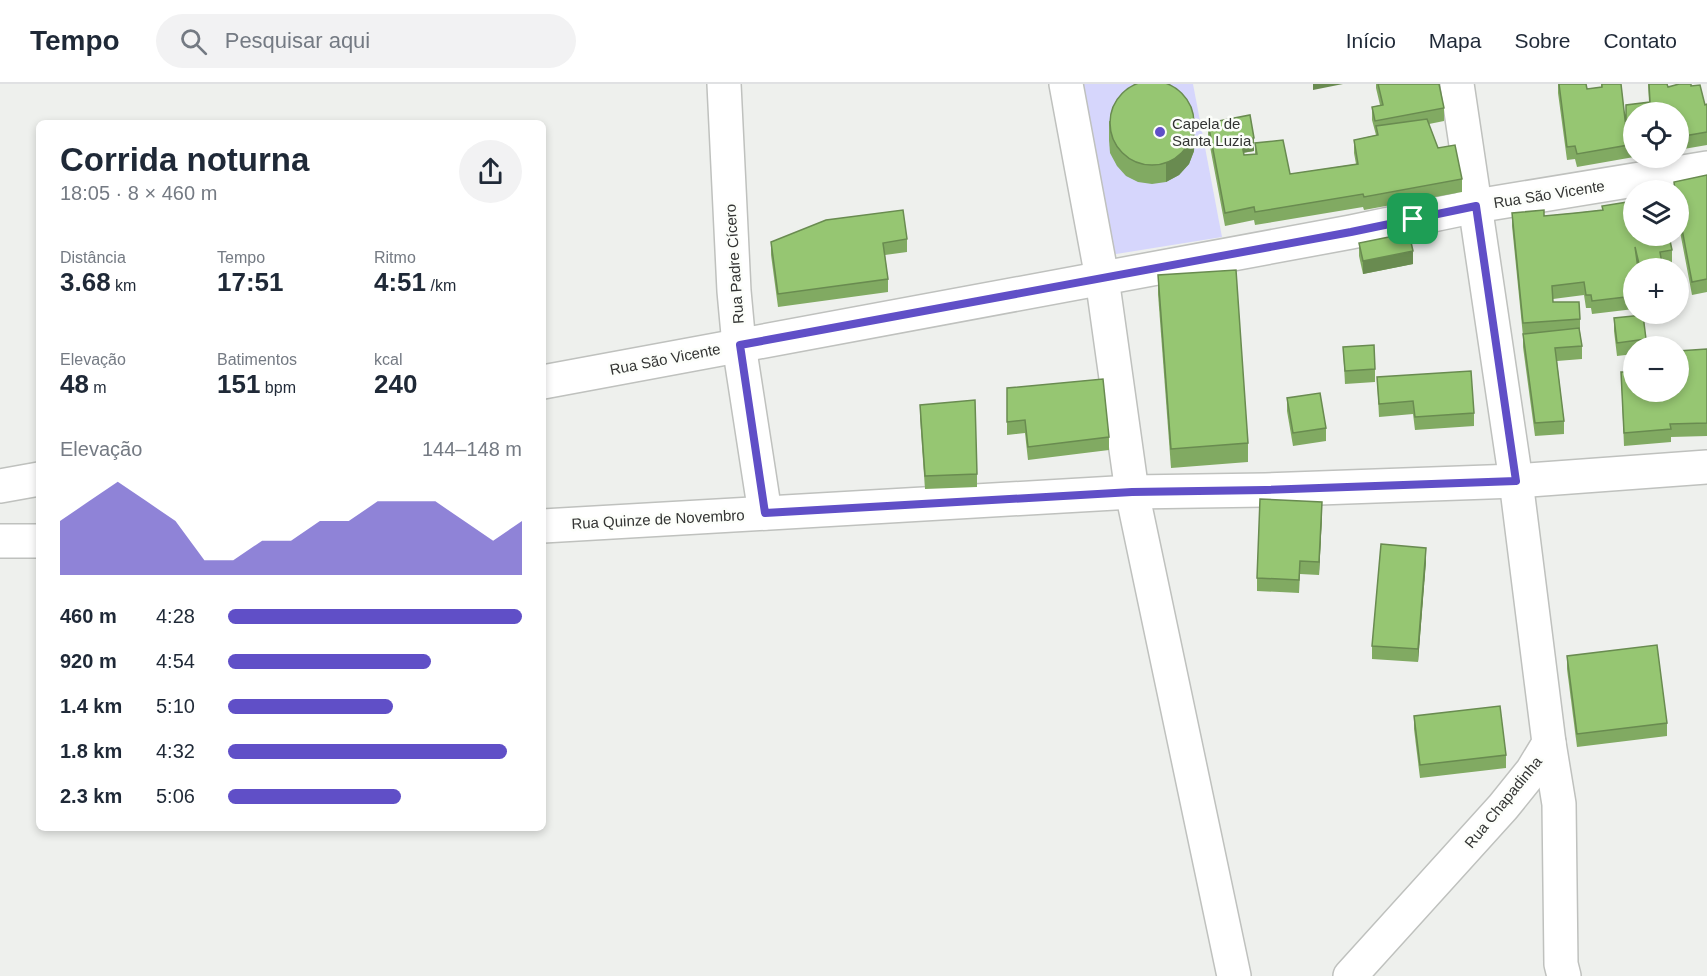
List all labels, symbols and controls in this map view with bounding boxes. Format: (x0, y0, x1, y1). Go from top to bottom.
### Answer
search box (156, 14, 576, 68)
text: Tempo (30, 25, 120, 56)
icon: search (177, 25, 210, 58)
text: Pesquisar aqui (225, 28, 370, 53)
text: Início (1346, 29, 1396, 52)
text: Mapa (1429, 29, 1481, 52)
text: Sobre (1514, 29, 1570, 52)
text: Contato (1603, 29, 1677, 52)
map controls (1623, 102, 1689, 402)
button: locate (1623, 102, 1689, 168)
place label: Capela de Santa Luzia (1172, 115, 1252, 149)
marker: Capela de Santa Luzia (1153, 125, 1167, 139)
button: share (459, 140, 522, 203)
text: Corrida noturna (60, 141, 309, 178)
street label: Rua São Vicente (1492, 177, 1606, 211)
button: layers (1623, 180, 1689, 246)
text: 18:05 · 8 × 460 m (60, 182, 217, 204)
pin (1387, 193, 1438, 244)
icon: arrive (1396, 202, 1429, 235)
street label: Rua Padre Cícero (721, 204, 747, 324)
text: Distância (60, 249, 126, 266)
text: Tempo (217, 249, 265, 266)
text: Ritmo (374, 249, 416, 266)
button: + (1623, 258, 1689, 324)
text: 3.68 (60, 267, 111, 297)
text: 17:51 (217, 267, 284, 297)
text: 4:51 (374, 267, 426, 297)
text: km (111, 277, 136, 294)
text: /km (426, 277, 456, 294)
button: − (1623, 336, 1689, 402)
street label: Rua São Vicente (608, 340, 722, 378)
text: Elevação (60, 351, 126, 368)
text: Batimentos (217, 351, 297, 368)
text: kcal (374, 351, 402, 368)
text: 48 (60, 369, 89, 399)
text: 151 (217, 369, 260, 399)
text: 240 (374, 369, 417, 399)
text: m (89, 379, 107, 396)
text: bpm (260, 379, 296, 396)
text: Elevação (60, 438, 142, 460)
text: 144–148 m (422, 438, 522, 460)
street label: Rua Quinze de Novembro (571, 506, 745, 532)
text: 460 m (60, 605, 117, 627)
text: 4:28 (156, 605, 195, 627)
text: 920 m (60, 650, 117, 672)
text: 4:54 (156, 650, 195, 672)
text: 1.4 km (60, 695, 122, 717)
text: 5:10 (156, 695, 195, 717)
text: 1.8 km (60, 740, 122, 762)
text: 4:32 (156, 740, 195, 762)
street label: Rua Chapadinha (1461, 752, 1545, 851)
text: 2.3 km (60, 785, 122, 807)
text: 5:06 (156, 785, 195, 807)

